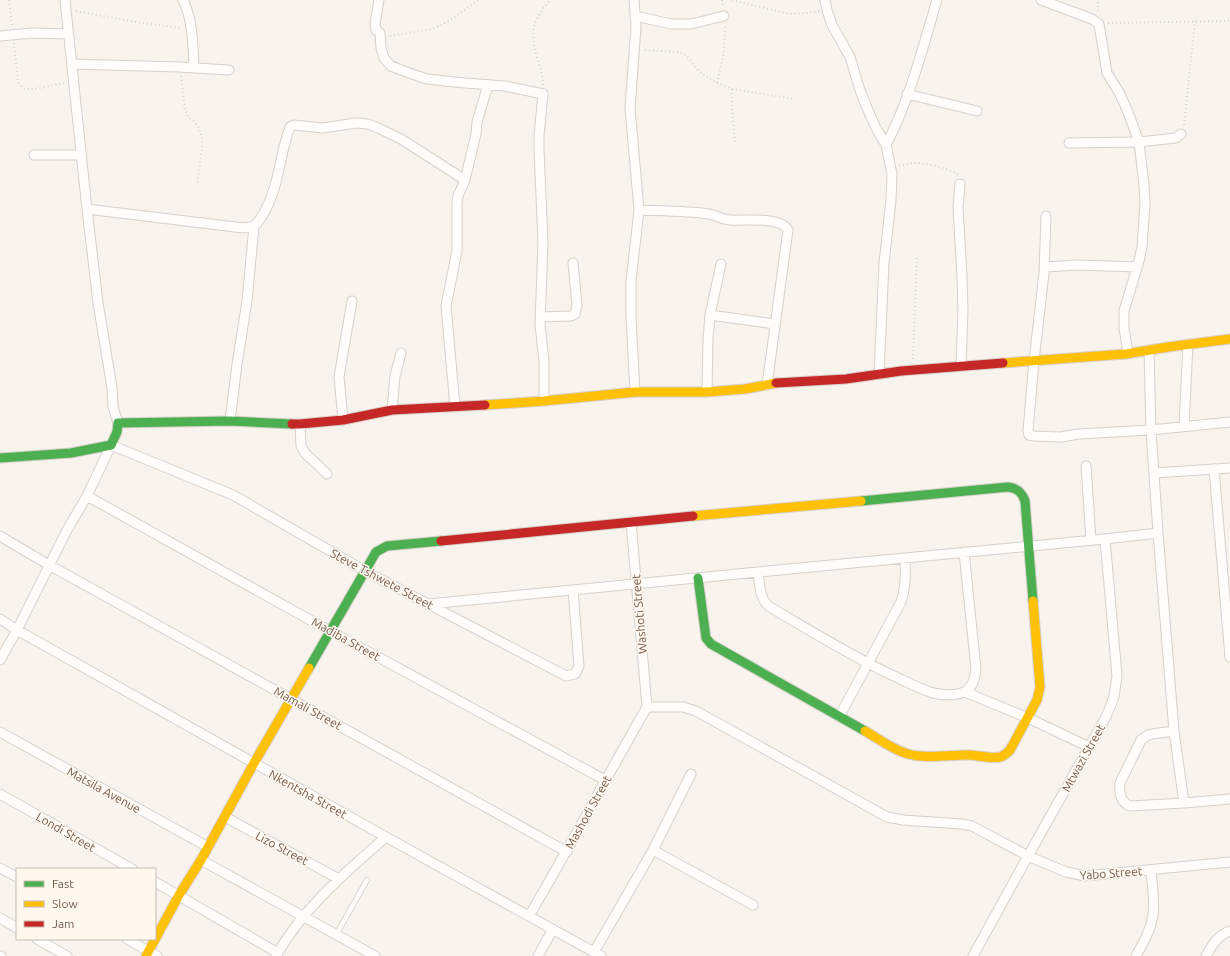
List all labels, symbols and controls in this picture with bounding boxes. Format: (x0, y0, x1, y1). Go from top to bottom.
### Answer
street label: Steve Tshwete Street (328, 546, 436, 612)
street label: Washoti Street (629, 573, 649, 654)
street label: Madiba Street (310, 615, 383, 663)
street label: Mamali Street (272, 684, 344, 732)
street label: Mtwazi Street (1059, 722, 1107, 794)
street label: Matsila Avenue (65, 764, 143, 816)
street label: Nkentsha Street (267, 767, 349, 821)
street label: Mashodi Street (562, 773, 614, 851)
street label: Londi Street (34, 810, 98, 854)
street label: Lizo Street (253, 829, 311, 867)
street label: Yabo Street (1079, 864, 1143, 882)
legend (16, 868, 156, 940)
text: Fast (52, 877, 74, 890)
text: Slow (52, 897, 78, 910)
text: Jam (52, 917, 74, 930)

